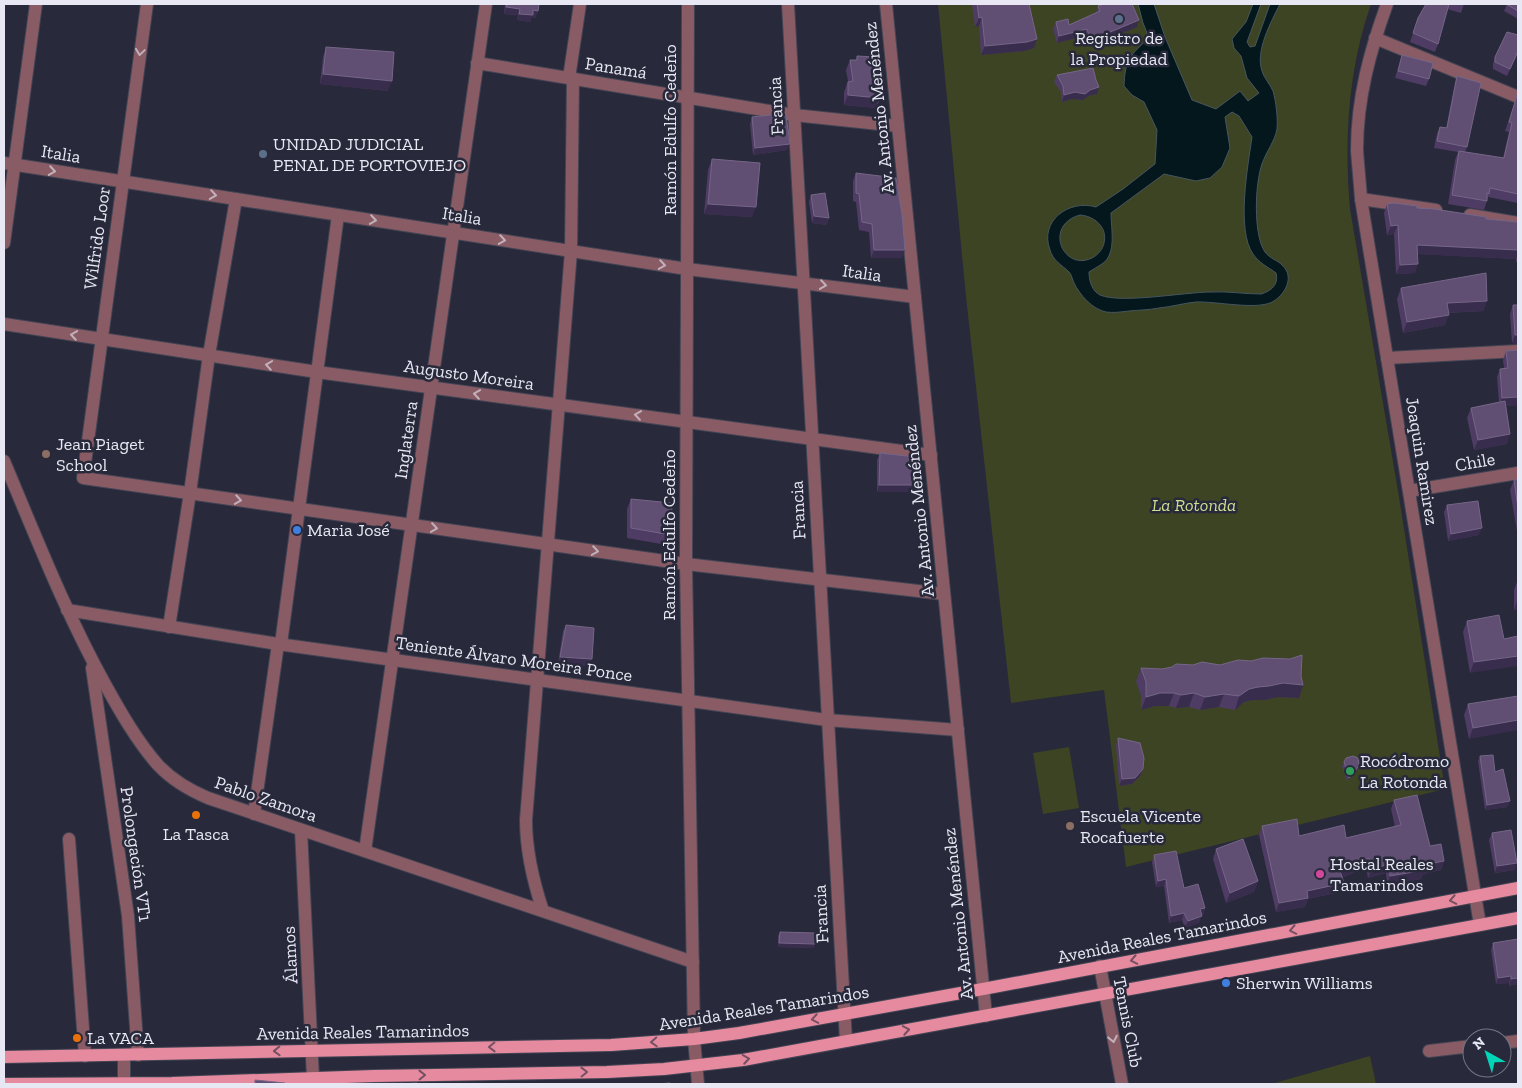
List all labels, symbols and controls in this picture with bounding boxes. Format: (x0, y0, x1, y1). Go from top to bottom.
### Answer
marker: Registro de la Propiedad (1113, 13, 1125, 25)
street label: Av. Antonio Menéndez (859, 21, 899, 195)
place label: Registro de la Propiedad (1071, 27, 1167, 70)
street label: Ramón Edulfo Cedeño (659, 44, 681, 216)
one-way arrow (135, 48, 146, 56)
street label: Panamá (584, 52, 649, 84)
street label: Francia (763, 76, 789, 136)
place label: UNIDAD JUDICIAL PENAL DE PORTOVIEJO (273, 133, 466, 176)
street label: Italia (40, 140, 82, 168)
marker: UNIDAD JUDICIAL PENAL DE PORTOVIEJO (257, 148, 269, 160)
one-way arrow (48, 165, 56, 175)
street label: Wilfrido Loor (79, 185, 115, 291)
one-way arrow (209, 189, 217, 200)
street label: Italia (441, 202, 483, 230)
one-way arrow (369, 214, 377, 225)
one-way arrow (497, 234, 506, 244)
street label: Italia (841, 259, 883, 287)
one-way arrow (658, 260, 666, 270)
one-way arrow (820, 279, 828, 290)
one-way arrow (69, 330, 78, 340)
street label: Augusto Moreira (402, 355, 536, 395)
one-way arrow (265, 360, 273, 370)
one-way arrow (472, 389, 481, 399)
street label: Joaquin Ramirez (1401, 395, 1443, 527)
street label: Inglaterra (390, 399, 422, 480)
one-way arrow (633, 410, 641, 421)
street label: Av. Antonio Menéndez (899, 424, 939, 598)
place label: Jean Piaget School (56, 433, 145, 476)
marker: Jean Piaget School (40, 448, 52, 460)
street label: Chile (1453, 448, 1497, 476)
street label: Ramón Edulfo Cedeño (658, 449, 680, 621)
street label: Francia (785, 480, 811, 540)
one-way arrow (235, 494, 243, 505)
park label: La Rotonda (1152, 494, 1236, 516)
place label: Maria José (307, 519, 390, 541)
one-way arrow (430, 522, 438, 533)
marker: Maria José (291, 524, 303, 536)
one-way arrow (590, 545, 599, 555)
street label: Teniente Álvaro Moreira Ponce (394, 632, 634, 686)
place label: Rocódromo La Rotonda (1360, 750, 1449, 793)
marker: Rocódromo La Rotonda (1344, 765, 1356, 777)
street label: Pablo Zamora (212, 771, 320, 827)
street label: Prolongación VT1 (116, 785, 156, 923)
place label: Escuela Vicente Rocafuerte (1080, 805, 1201, 848)
marker: La Tasca (190, 809, 202, 821)
marker: Escuela Vicente Rocafuerte (1064, 820, 1076, 832)
place label: La Tasca (163, 823, 230, 845)
street label: Av. Antonio Menéndez (938, 827, 978, 1001)
place label: Hostal Reales Tamarindos (1330, 853, 1434, 896)
marker: Hostal Reales Tamarindos (1314, 868, 1326, 880)
street label: Francia (808, 884, 834, 944)
one-way arrow (1449, 894, 1457, 904)
street label: Avenida Reales Tamarindos (1056, 906, 1269, 968)
one-way arrow (1289, 924, 1298, 934)
street label: Álamos (277, 925, 302, 984)
one-way arrow (1129, 954, 1138, 964)
place label: Sherwin Williams (1236, 972, 1373, 994)
street label: Tennis Club (1108, 975, 1148, 1069)
marker: Sherwin Williams (1220, 977, 1232, 989)
street label: Avenida Reales Tamarindos (657, 980, 871, 1035)
one-way arrow (810, 1014, 819, 1024)
street label: Avenida Reales Tamarindos (257, 1019, 470, 1045)
one-way arrow (901, 1025, 910, 1036)
place label: La VACA (87, 1027, 154, 1049)
north arrow (1462, 1028, 1512, 1078)
marker: La VACA (71, 1032, 83, 1044)
text: N (1470, 1033, 1489, 1053)
one-way arrow (1107, 1034, 1117, 1043)
one-way arrow (650, 1037, 658, 1048)
one-way arrow (487, 1041, 495, 1052)
one-way arrow (273, 1045, 281, 1056)
one-way arrow (741, 1055, 750, 1065)
one-way arrow (580, 1067, 588, 1077)
one-way arrow (418, 1070, 426, 1080)

